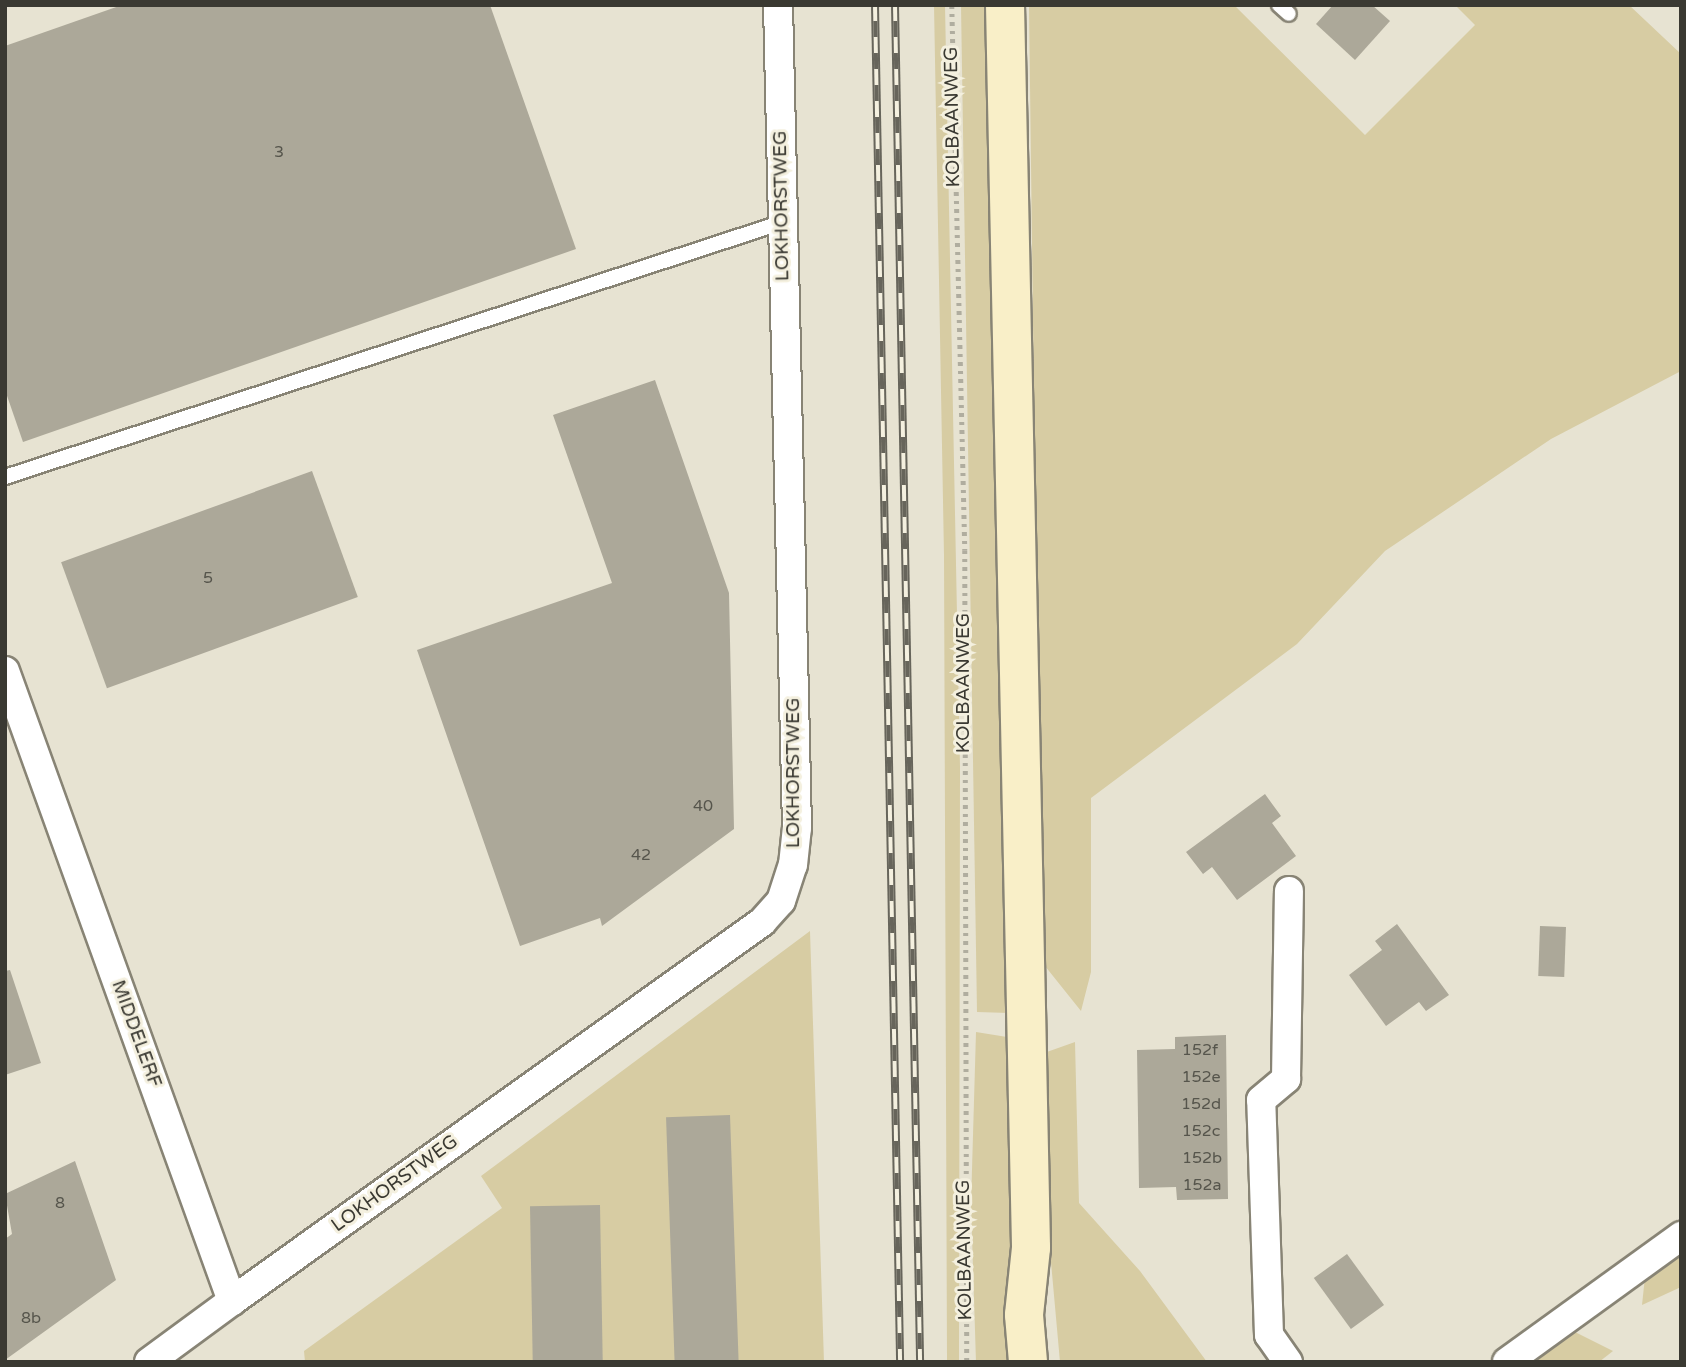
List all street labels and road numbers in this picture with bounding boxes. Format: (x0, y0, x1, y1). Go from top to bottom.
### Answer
street label: KOLBAANWEG (940, 47, 966, 187)
street label: LOKHORSTWEG (769, 131, 795, 281)
street label: KOLBAANWEG (953, 613, 975, 753)
street label: LOKHORSTWEG (783, 698, 805, 848)
street label: MIDDELERF (106, 977, 166, 1091)
street label: LOKHORSTWEG (327, 1131, 463, 1237)
street label: KOLBAANWEG (952, 1180, 978, 1320)

